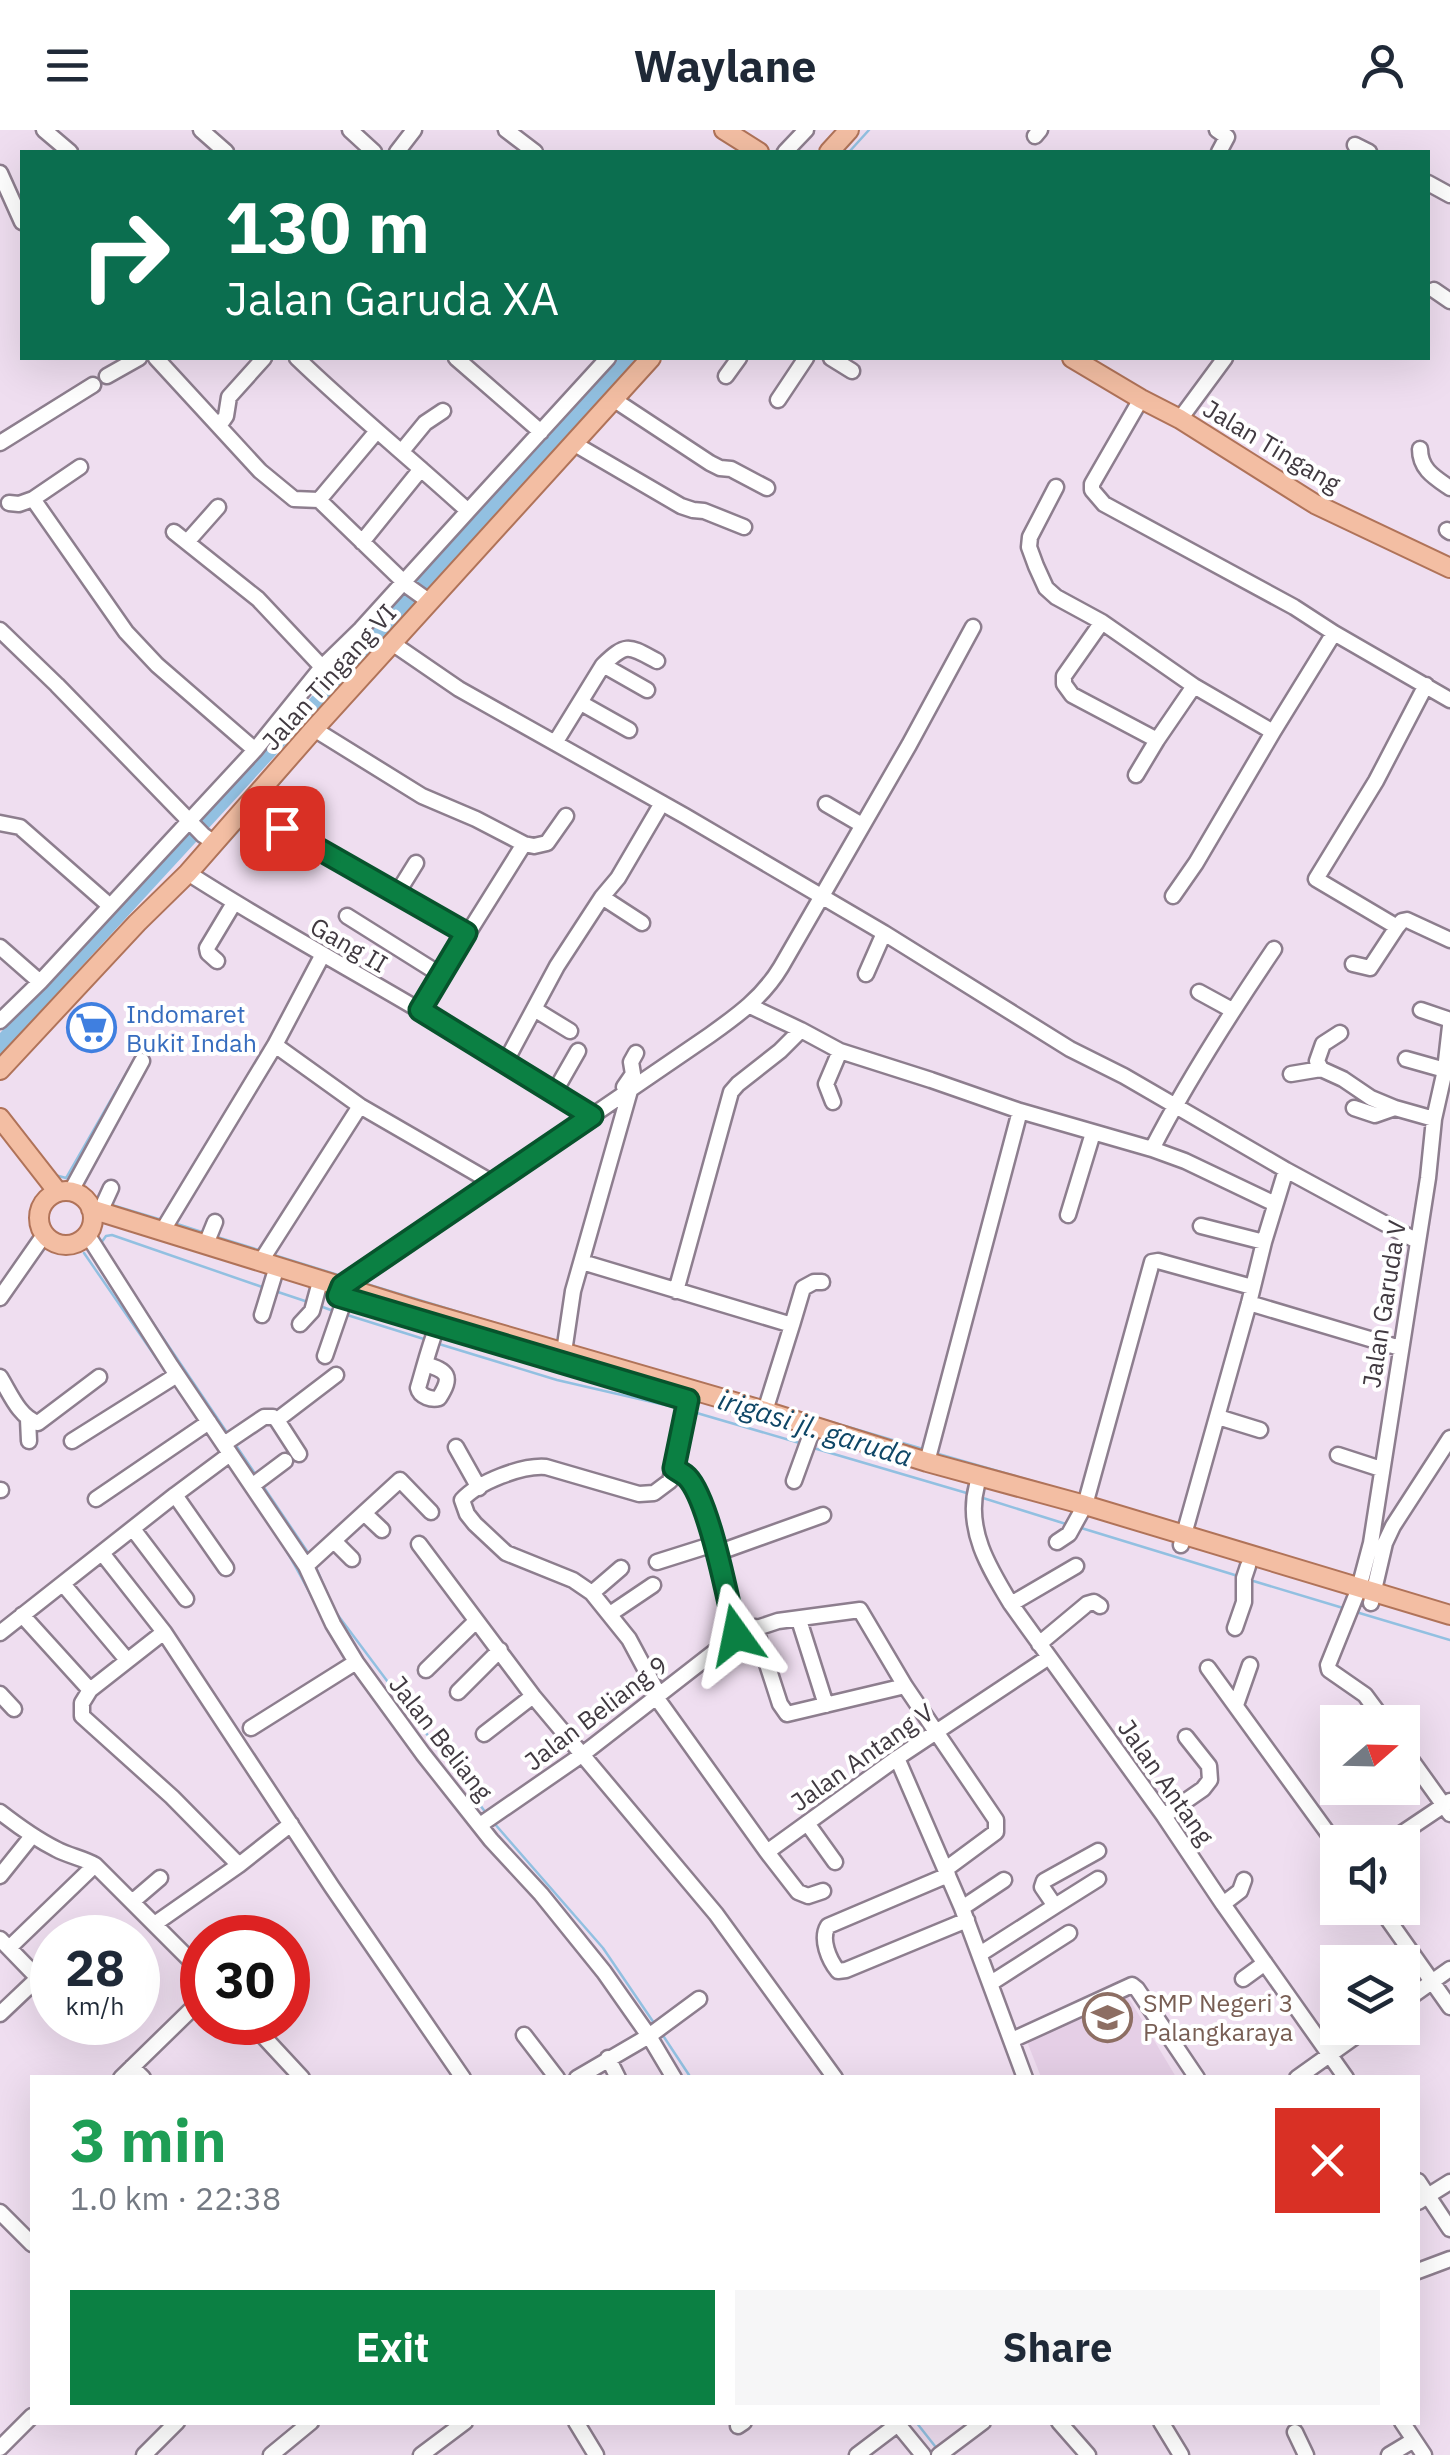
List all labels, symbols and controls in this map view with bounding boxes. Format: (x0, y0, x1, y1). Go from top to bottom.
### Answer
text: Waylane (633, 36, 817, 94)
icon: menu (40, 38, 95, 93)
icon: person (1355, 38, 1410, 93)
text: 130 m (225, 181, 430, 272)
icon: right (60, 190, 190, 320)
text: Jalan Garuda XA (225, 269, 559, 327)
street label: Jalan Tingang (1197, 392, 1347, 500)
street label: Jalan Tingang VI (254, 596, 403, 757)
pin (240, 786, 325, 871)
icon: arrive (255, 801, 310, 856)
street label: Gang II (305, 909, 394, 980)
place label: Indomaret Bukit Indah (126, 997, 257, 1059)
supermarket icon: Indomaret Bukit Indah (65, 1002, 117, 1054)
street label: Jalan Garuda V (1354, 1218, 1413, 1390)
water label: irigasi jl. garuda (714, 1380, 917, 1475)
position arrow (684, 1583, 788, 1687)
street label: Jalan Beliang 9 (517, 1648, 674, 1777)
street label: Jalan Beliang (382, 1668, 501, 1807)
street label: Jalan Antang V (784, 1695, 940, 1818)
north arrow (1320, 1705, 1420, 1805)
map controls (1320, 1705, 1420, 2045)
street label: Jalan Antang (1111, 1712, 1222, 1851)
button: sound (1320, 1825, 1420, 1925)
speed limit sign: 30 (180, 1915, 310, 2045)
text: 28 (65, 1935, 125, 2000)
button: layers (1320, 1945, 1420, 2045)
place label: SMP Negeri 3 Palangkaraya (1143, 1986, 1293, 2048)
text: km/h (66, 1989, 124, 2022)
school or university icon: SMP Negeri 3 Palangkaraya (1082, 1991, 1134, 2043)
text: 3 min (70, 2100, 227, 2179)
button: close (1275, 2108, 1380, 2213)
text: 1.0 km · 22:38 (70, 2177, 281, 2219)
button: Exit (70, 2290, 715, 2405)
button: Share (735, 2290, 1380, 2405)

